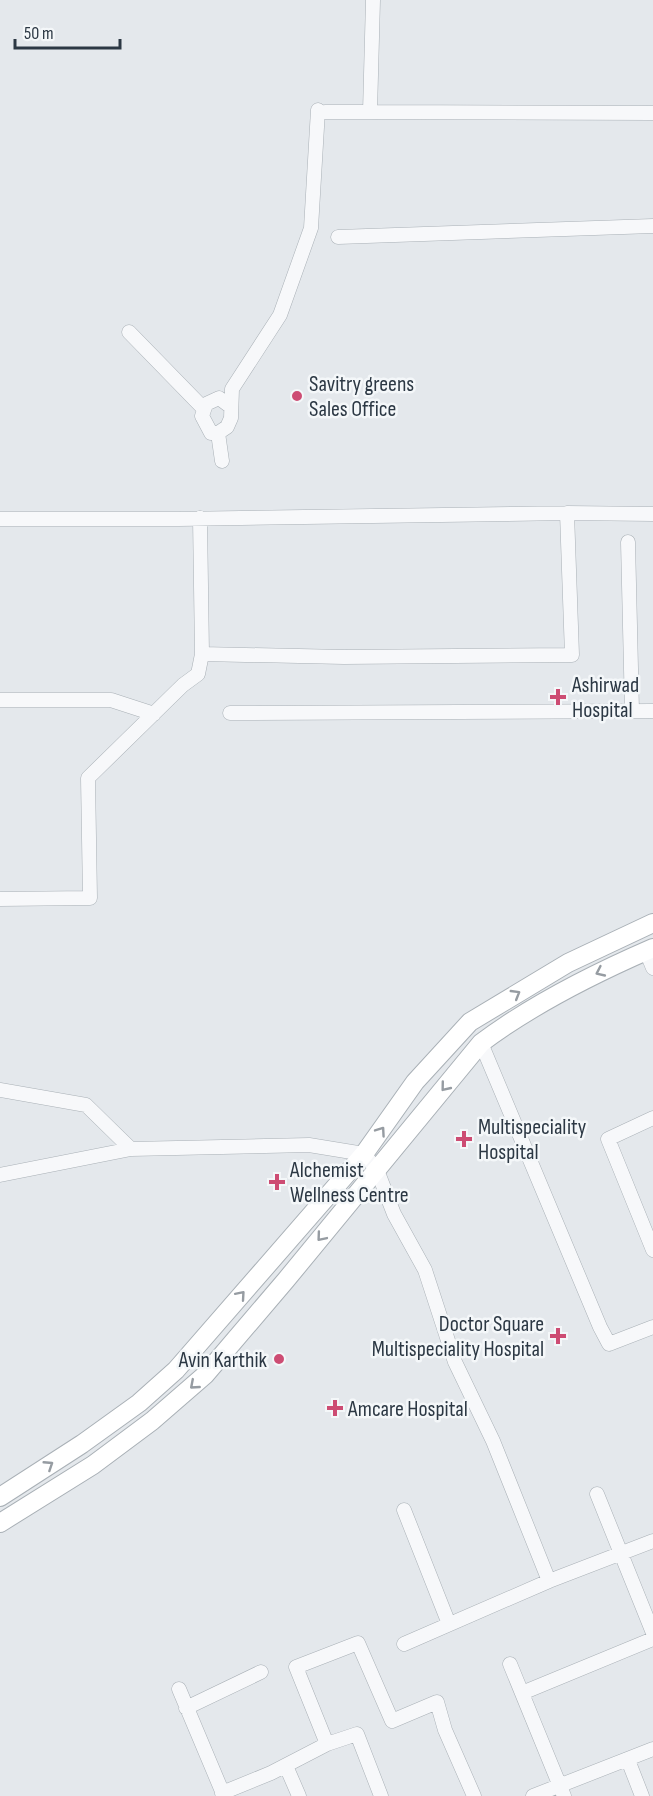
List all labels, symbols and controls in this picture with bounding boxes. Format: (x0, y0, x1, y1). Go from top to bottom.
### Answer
scale bar (15, 12, 120, 50)
text: 50 m (24, 23, 54, 44)
place label: Savitry greens Sales Office (309, 371, 414, 423)
marker: Savitry greens Sales Office (290, 389, 304, 403)
place label: Ashirwad Hospital (571, 672, 639, 724)
marker: Ashirwad Hospital (549, 688, 567, 706)
one-way arrow (595, 964, 606, 976)
one-way arrow (510, 990, 520, 1001)
one-way arrow (442, 1080, 453, 1091)
place label: Multispeciality Hospital (478, 1114, 587, 1166)
one-way arrow (374, 1126, 385, 1137)
marker: Multispeciality Hospital (455, 1130, 473, 1148)
place label: Alchemist Wellness Centre (289, 1157, 409, 1209)
marker: Alchemist Wellness Centre (268, 1173, 286, 1191)
one-way arrow (318, 1230, 329, 1241)
one-way arrow (234, 1291, 245, 1302)
place label: Doctor Square Multispeciality Hospital (372, 1311, 544, 1363)
marker: Doctor Square Multispeciality Hospital (549, 1327, 567, 1345)
place label: Avin Karthik (178, 1347, 268, 1374)
marker: Avin Karthik (272, 1352, 286, 1366)
one-way arrow (190, 1377, 201, 1388)
place label: Amcare Hospital (347, 1396, 468, 1423)
marker: Amcare Hospital (326, 1399, 344, 1417)
one-way arrow (43, 1461, 53, 1473)

